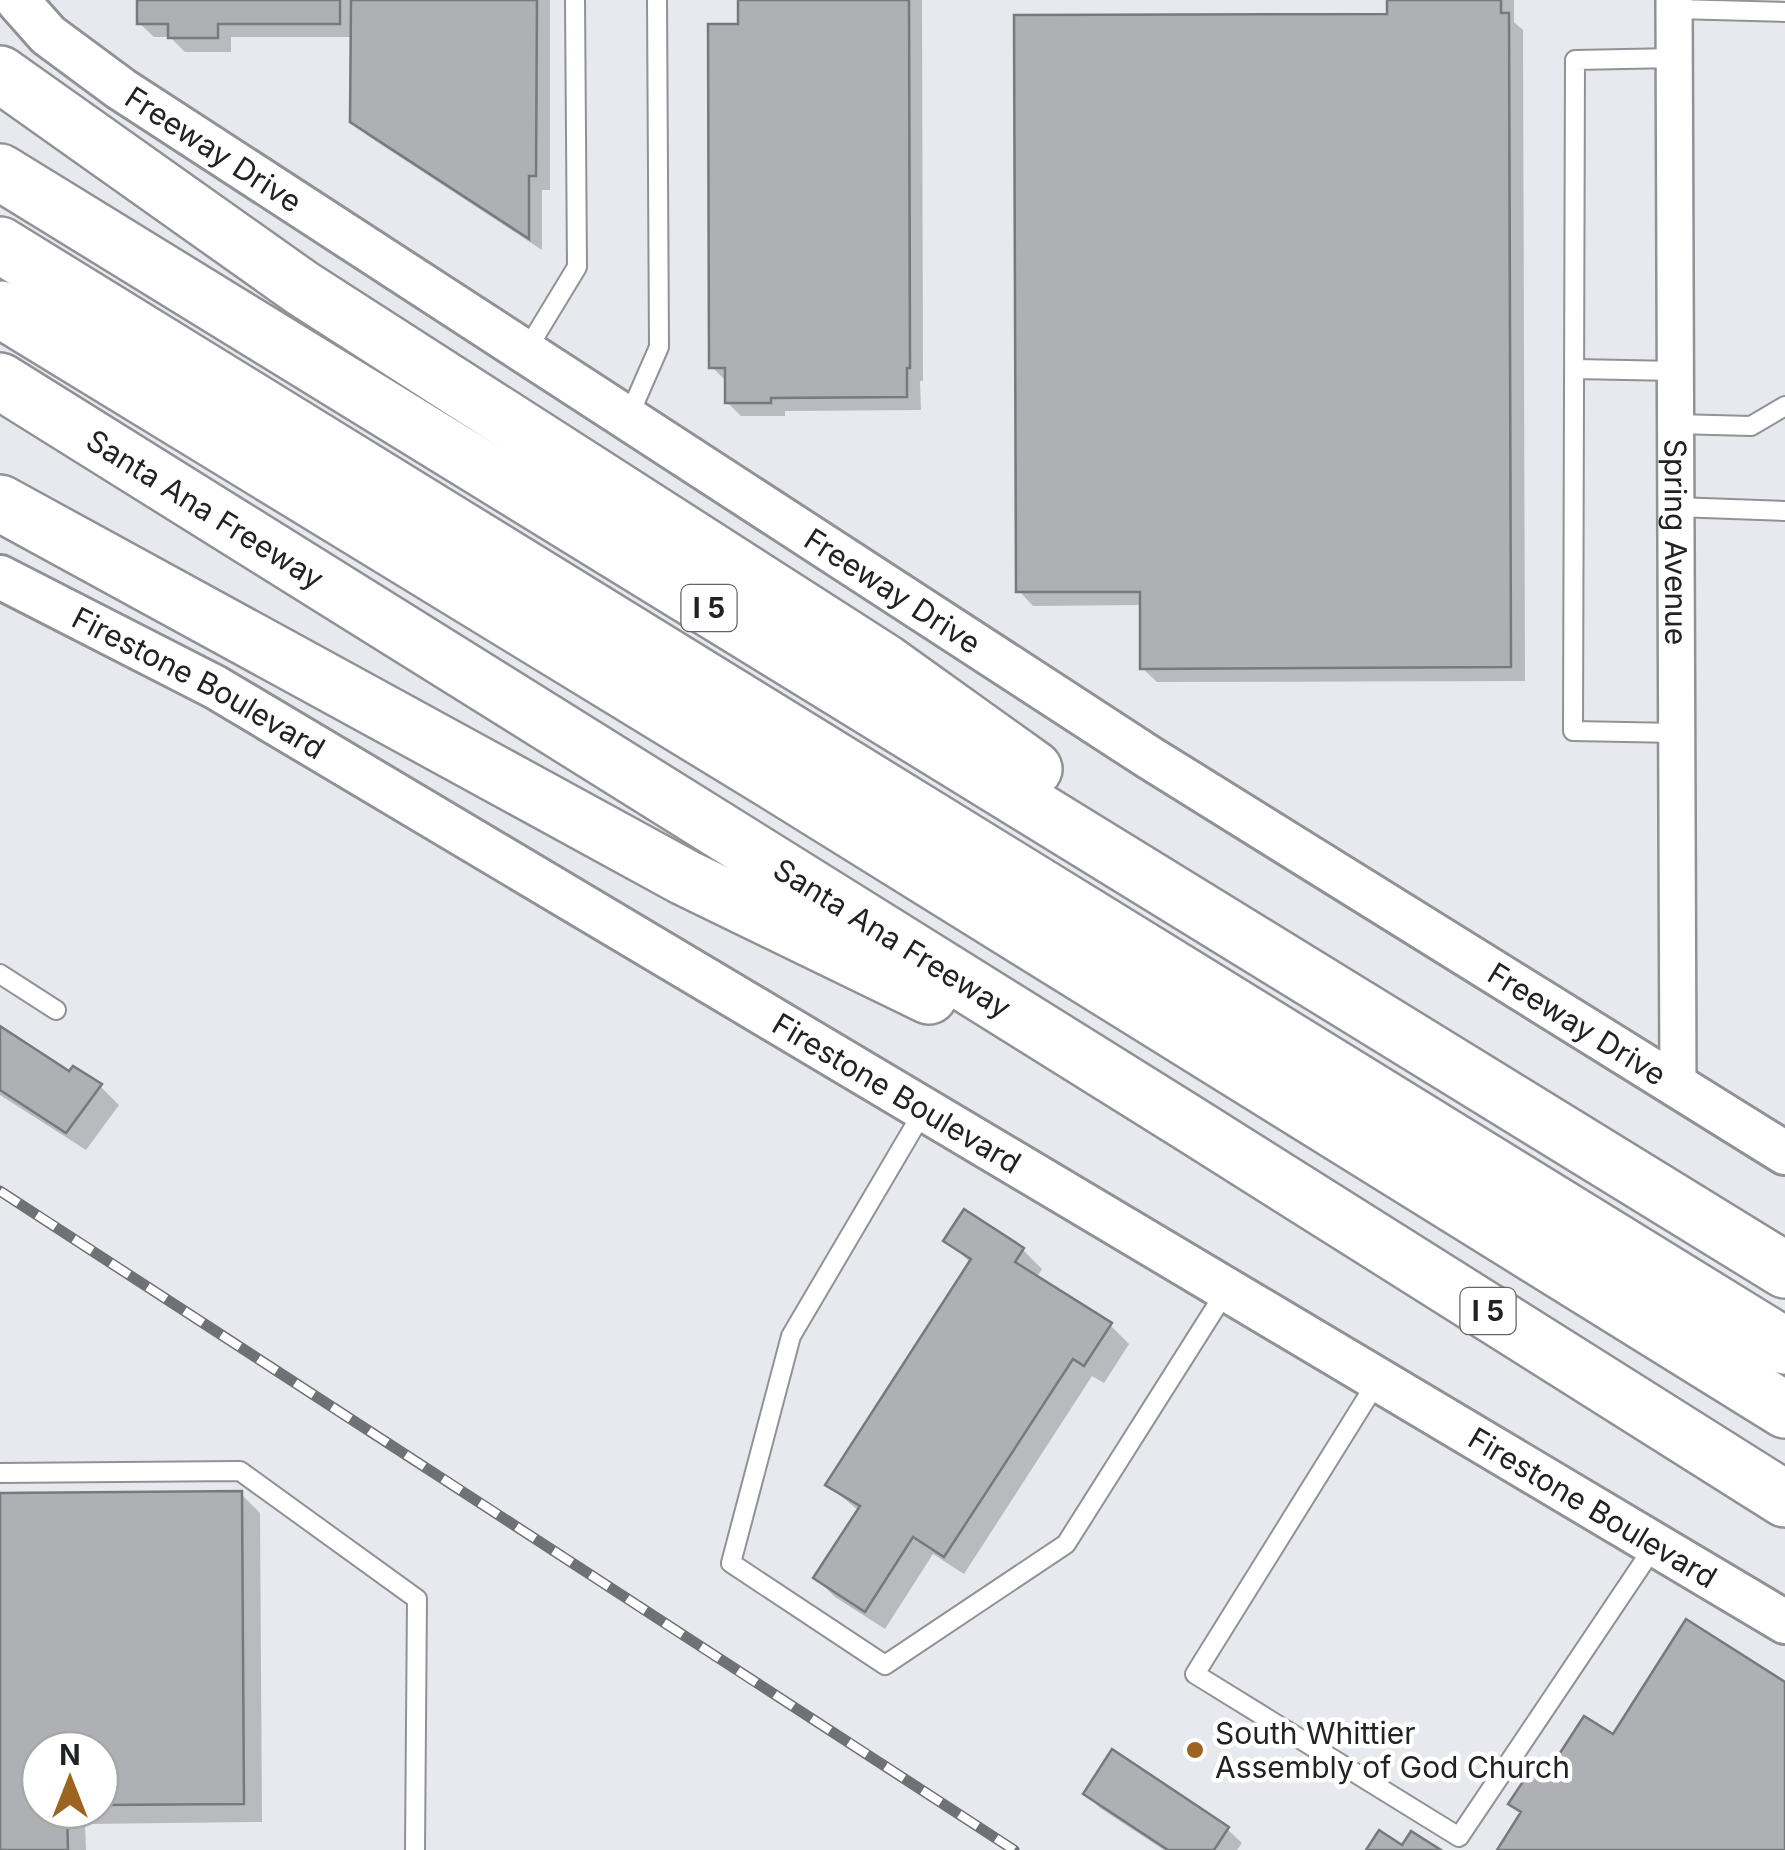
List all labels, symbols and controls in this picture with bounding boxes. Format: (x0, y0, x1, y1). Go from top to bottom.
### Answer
street label: Freeway Drive (119, 79, 308, 220)
street label: Santa Ana Freeway (80, 422, 331, 597)
street label: Spring Avenue (1658, 439, 1694, 645)
street label: Freeway Drive (798, 520, 988, 661)
road number: I 5 (682, 585, 736, 631)
street label: Firestone Boulevard (66, 599, 331, 766)
street label: Santa Ana Freeway (767, 851, 1018, 1026)
street label: Freeway Drive (1482, 955, 1673, 1093)
street label: Firestone Boulevard (766, 1005, 1027, 1181)
road number: I 5 (1460, 1288, 1516, 1334)
street label: Firestone Boulevard (1462, 1420, 1723, 1595)
place label: South Whittier Assembly of God Church (1215, 1715, 1570, 1785)
north arrow (20, 1730, 120, 1830)
text: N (59, 1738, 81, 1772)
marker: South Whittier Assembly of God Church (1184, 1739, 1206, 1761)

